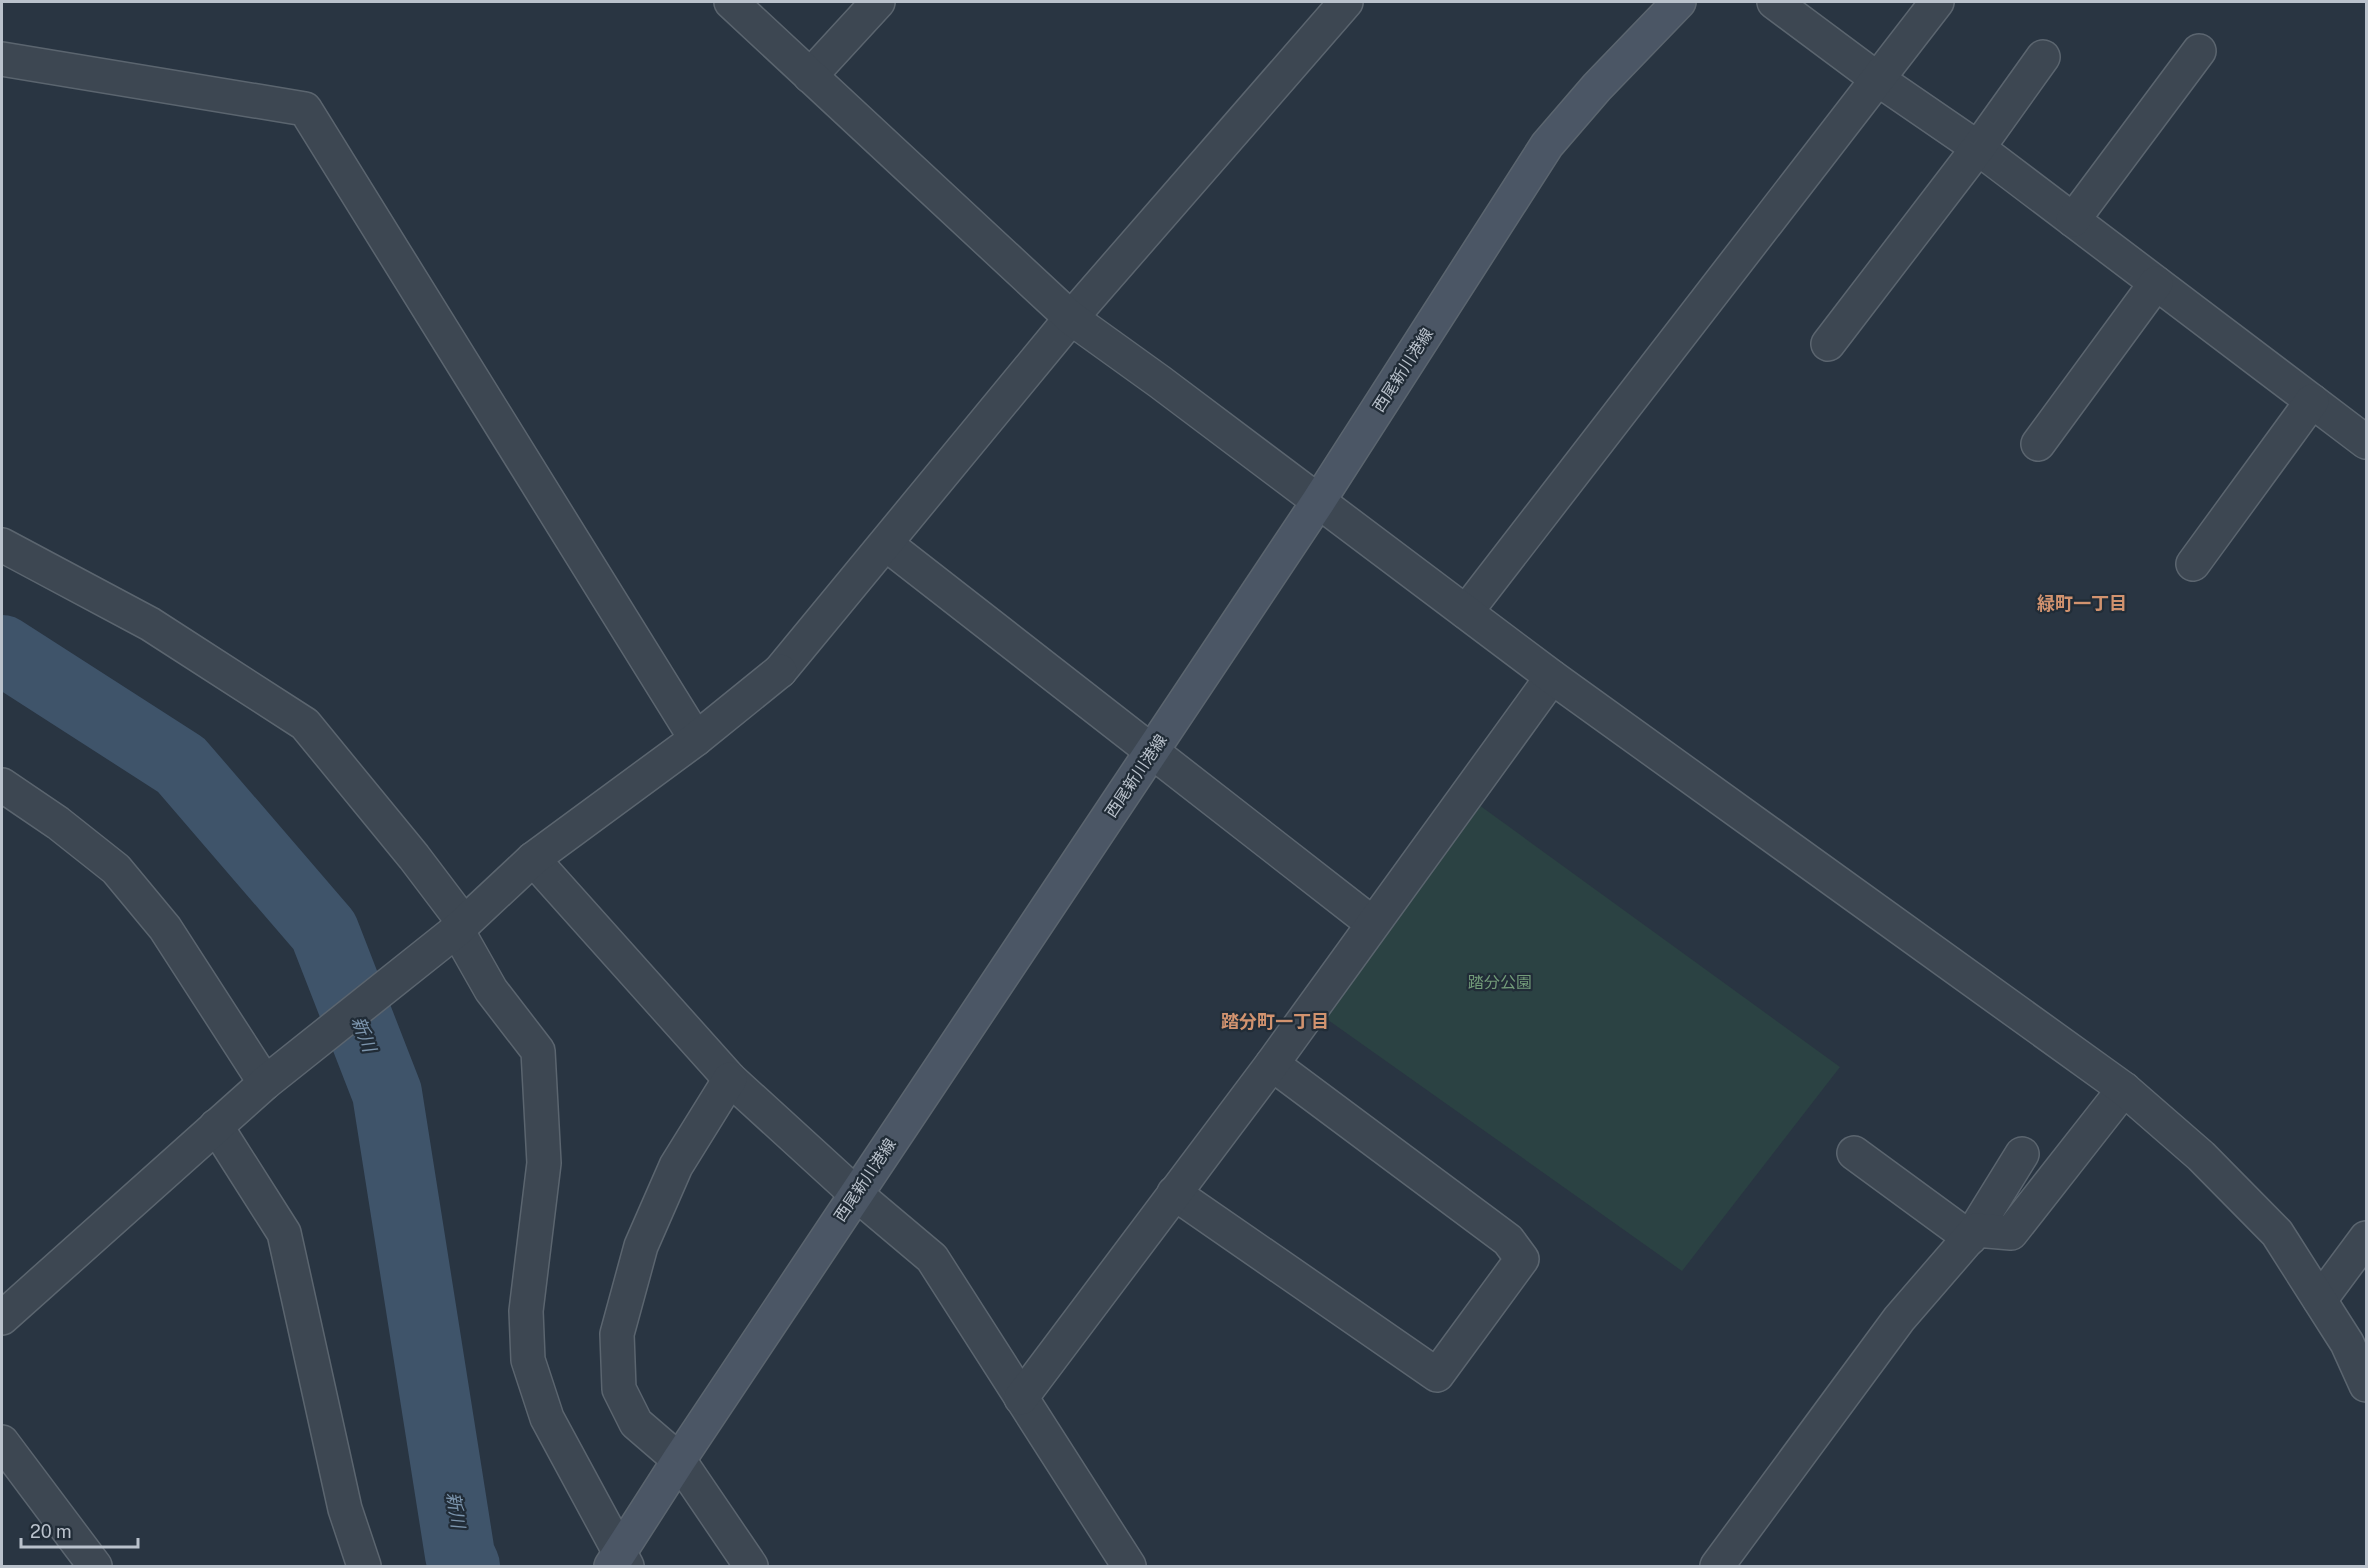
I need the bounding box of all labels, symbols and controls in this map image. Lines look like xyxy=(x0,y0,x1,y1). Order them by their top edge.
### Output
street label: 西尾新川港線 xyxy=(1369,325,1437,415)
district label: 緑町一丁目 xyxy=(2037,593,2127,614)
street label: 西尾新川港線 xyxy=(1101,731,1171,821)
park label: 踏分公園 xyxy=(1468,973,1532,992)
district label: 踏分町一丁目 xyxy=(1221,1011,1329,1032)
water label: 新川 xyxy=(348,1013,381,1056)
street label: 西尾新川港線 xyxy=(830,1135,900,1225)
water label: 新川 xyxy=(443,1491,469,1531)
scale bar xyxy=(21,1511,138,1549)
text: 20 m xyxy=(30,1521,72,1542)

